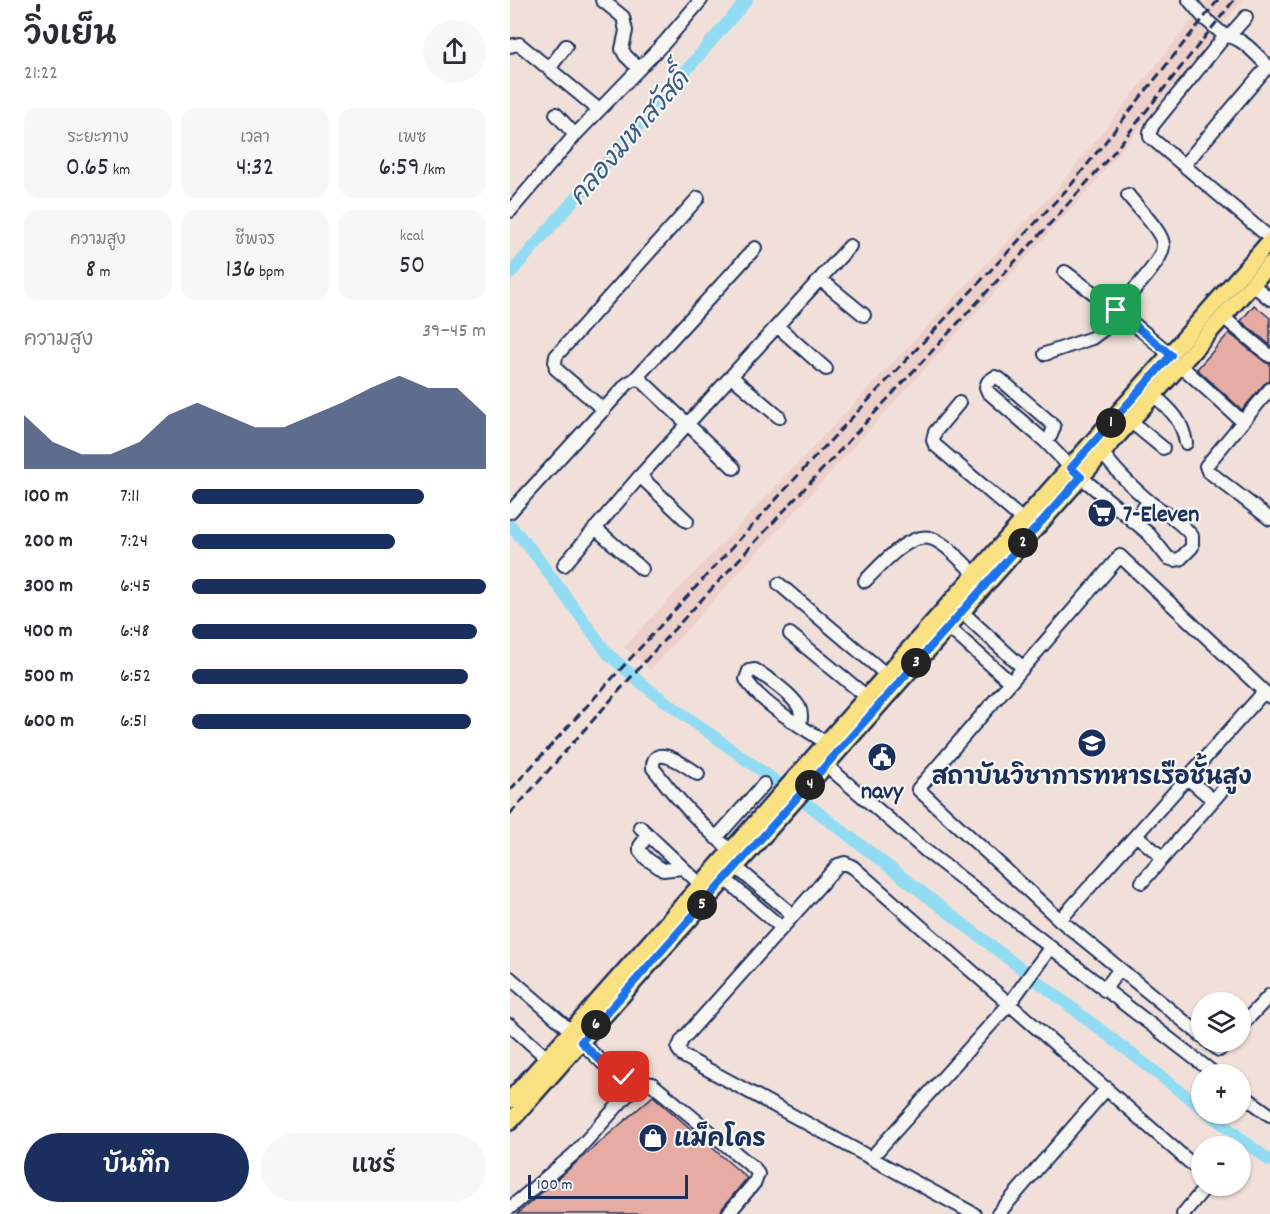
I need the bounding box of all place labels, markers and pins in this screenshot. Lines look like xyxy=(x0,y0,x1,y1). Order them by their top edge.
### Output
pin xyxy=(1090,284,1141,335)
pin: 1 xyxy=(1096,408,1126,438)
supermarket icon: 7-Eleven xyxy=(1086,497,1118,529)
place label: 7-Eleven xyxy=(1123,499,1199,533)
pin: 2 xyxy=(1008,528,1038,558)
pin: 3 xyxy=(901,648,931,678)
school or university icon: สถาบันวิชาการทหารเรือชั้นสูง xyxy=(1076,727,1108,759)
public building icon: navy xyxy=(866,741,898,773)
place label: สถาบันวิชาการทหารเรือชั้นสูง xyxy=(932,752,1252,796)
pin: 4 xyxy=(795,770,825,800)
place label: navy xyxy=(861,776,904,810)
pin: 5 xyxy=(687,890,717,920)
pin: 6 xyxy=(581,1010,611,1040)
pin xyxy=(598,1051,649,1102)
place label: แม็คโคร xyxy=(674,1121,766,1158)
shop icon: แม็คโคร xyxy=(637,1122,669,1154)

